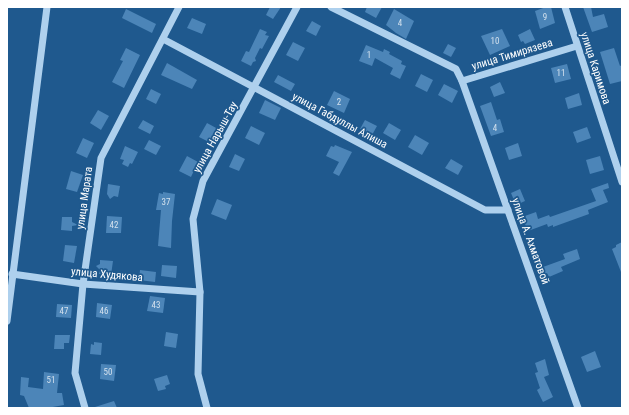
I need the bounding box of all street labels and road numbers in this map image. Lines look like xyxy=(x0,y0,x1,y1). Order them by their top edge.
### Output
street label: улица Каримова xyxy=(578,30,613,106)
street label: улица Тимирязева xyxy=(470,36,554,73)
street label: улица Габдуллы Алиша xyxy=(290,90,390,151)
street label: улица Нарыш-Тау xyxy=(190,99,241,175)
street label: улица Марата xyxy=(74,166,95,230)
street label: улица А. Ахматовой xyxy=(509,196,552,286)
street label: улица Худякова xyxy=(71,265,143,284)

